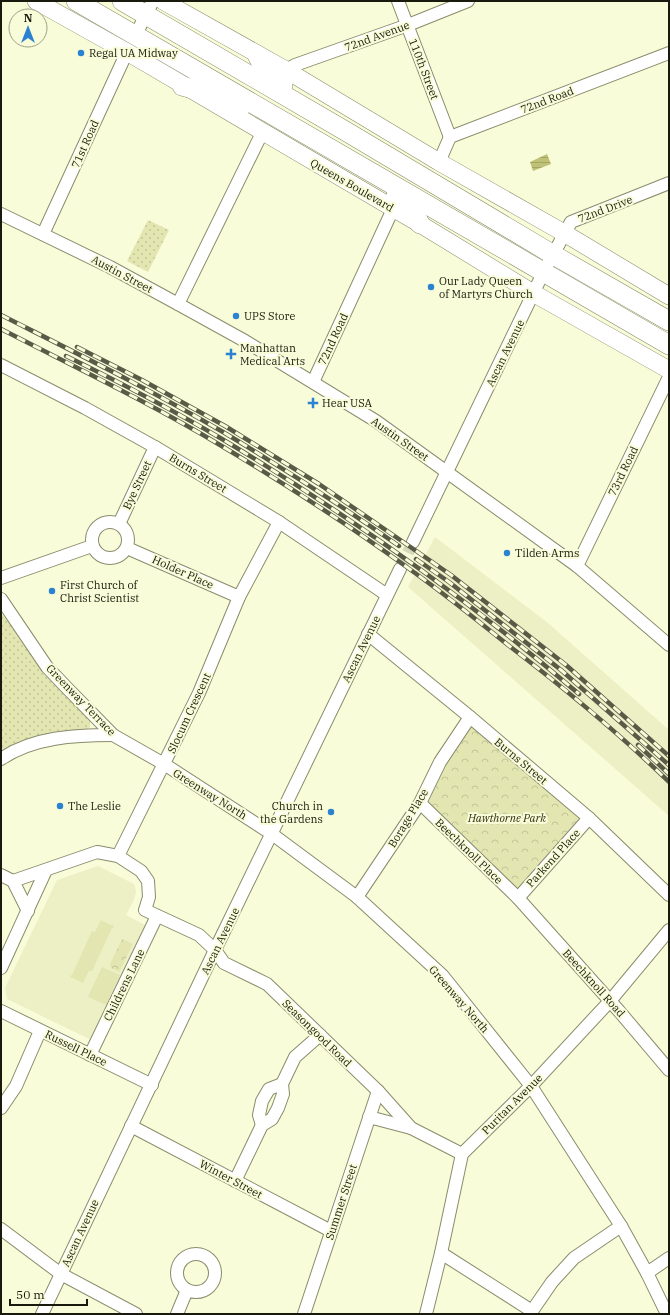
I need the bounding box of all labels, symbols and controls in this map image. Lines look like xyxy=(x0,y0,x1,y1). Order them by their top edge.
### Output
north arrow xyxy=(8,8,48,48)
text: N xyxy=(24,11,33,25)
street label: 72nd Avenue xyxy=(343,18,412,54)
street label: 110th Street xyxy=(406,37,442,101)
place label: Regal UA Midway xyxy=(89,46,178,60)
marker: Regal UA Midway xyxy=(76,48,86,58)
street label: 72nd Road xyxy=(518,83,576,117)
street label: 71st Road xyxy=(68,118,102,170)
street label: Queens Boulevard xyxy=(308,155,397,215)
street label: 72nd Drive xyxy=(576,192,634,226)
street label: Austin Street xyxy=(89,252,155,296)
place label: Our Lady Queen of Martyrs Church xyxy=(439,274,533,301)
marker: Our Lady Queen of Martyrs Church xyxy=(426,282,436,292)
place label: UPS Store xyxy=(244,309,295,323)
marker: UPS Store xyxy=(231,311,241,321)
street label: 72nd Road xyxy=(315,311,351,367)
street label: Ascan Avenue xyxy=(483,317,527,389)
place label: Manhattan Medical Arts xyxy=(240,341,305,368)
marker: Manhattan Medical Arts xyxy=(225,348,237,360)
place label: Hear USA xyxy=(322,396,373,410)
marker: Hear USA xyxy=(307,397,319,409)
street label: Austin Street xyxy=(368,414,432,464)
street label: 73rd Road xyxy=(605,444,641,498)
street label: Burns Street xyxy=(167,450,229,496)
street label: Bye Street xyxy=(120,458,154,512)
place label: Tilden Arms xyxy=(515,546,579,560)
marker: Tilden Arms xyxy=(502,548,512,558)
street label: Holder Place xyxy=(150,552,216,592)
place label: First Church of Christ Scientist xyxy=(60,578,139,605)
marker: First Church of Christ Scientist xyxy=(47,586,57,596)
street label: Ascan Avenue xyxy=(339,613,383,685)
street label: Greenway Terrace xyxy=(43,661,119,739)
street label: Slocum Crescent xyxy=(164,670,214,755)
street label: Burns Street xyxy=(492,735,550,787)
street label: Greenway North xyxy=(170,766,250,822)
street label: Borage Place xyxy=(385,786,431,850)
place label: The Leslie xyxy=(68,799,121,813)
place label: Church in the Gardens xyxy=(260,799,323,826)
marker: The Leslie xyxy=(55,801,65,811)
marker: Church in the Gardens xyxy=(326,807,336,817)
park label: Hawthorne Park xyxy=(467,811,546,825)
street label: Beechknoll Place xyxy=(432,815,506,887)
street label: Parkend Place xyxy=(523,826,583,890)
street label: Ascan Avenue xyxy=(198,905,242,977)
street label: Childrens Lane xyxy=(100,946,148,1023)
street label: Beechknoll Road xyxy=(560,946,628,1020)
street label: Greenway North xyxy=(426,962,492,1036)
street label: Seasongood Road xyxy=(279,996,355,1070)
street label: Russell Place xyxy=(43,1027,109,1069)
street label: Puritan Avenue xyxy=(479,1071,545,1137)
street label: Winter Street xyxy=(197,1157,265,1201)
street label: Summer Street xyxy=(322,1162,360,1241)
street label: Ascan Avenue xyxy=(58,1197,102,1269)
scale bar xyxy=(10,1281,87,1307)
text: 50 m xyxy=(16,1287,45,1302)

